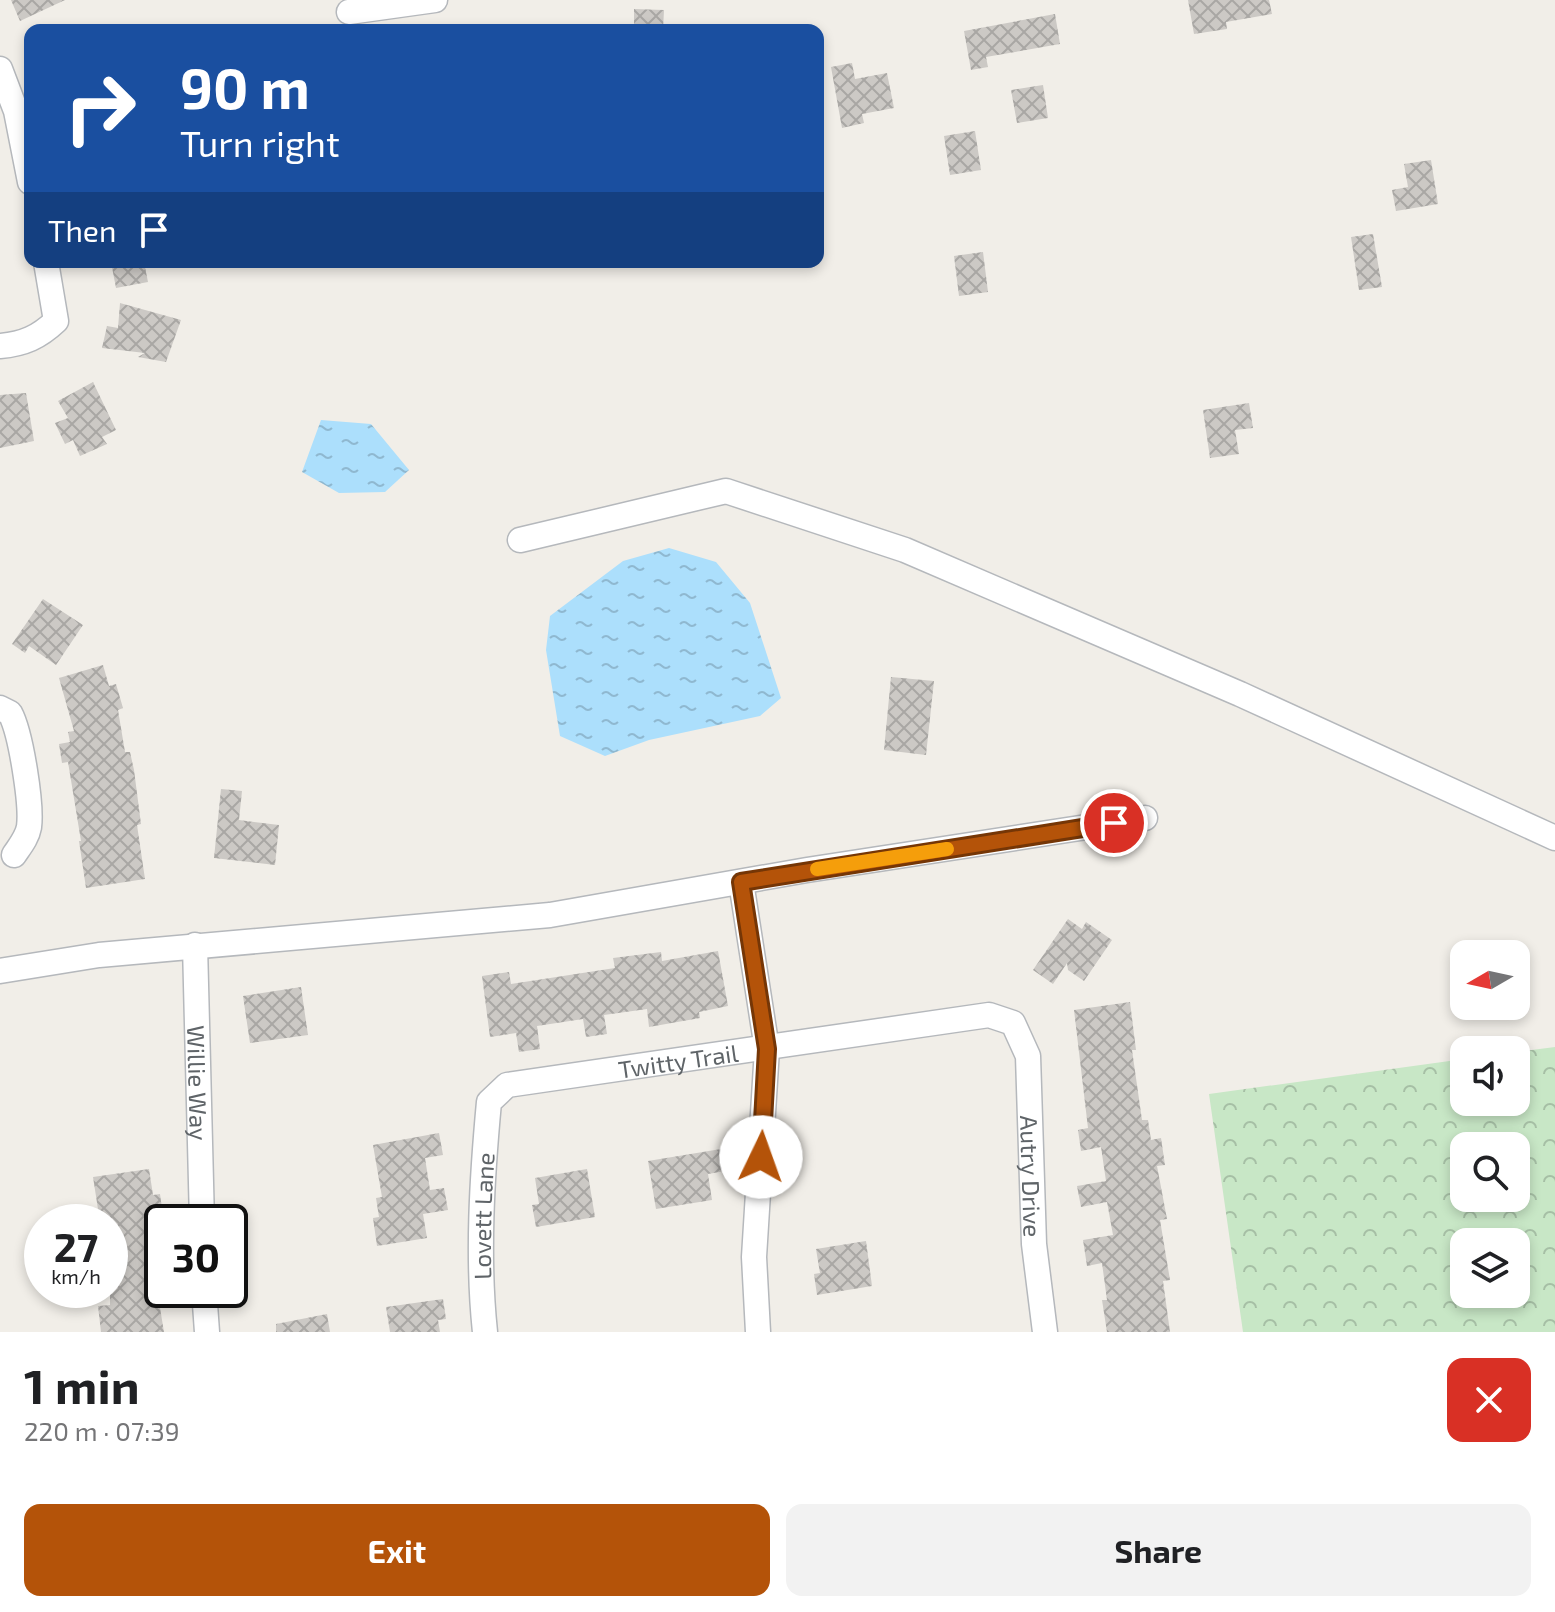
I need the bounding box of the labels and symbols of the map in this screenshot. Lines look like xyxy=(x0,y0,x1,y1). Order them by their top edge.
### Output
pin xyxy=(1080,789,1148,857)
north arrow xyxy=(1450,940,1530,1020)
street label: Willie Way xyxy=(183,1025,214,1141)
street label: Twitty Trail xyxy=(616,1037,740,1083)
position arrow xyxy=(719,1115,803,1199)
street label: Autry Drive xyxy=(1015,1115,1048,1238)
street label: Lovett Lane xyxy=(466,1152,499,1280)
speed limit sign: 30 xyxy=(144,1204,248,1308)

